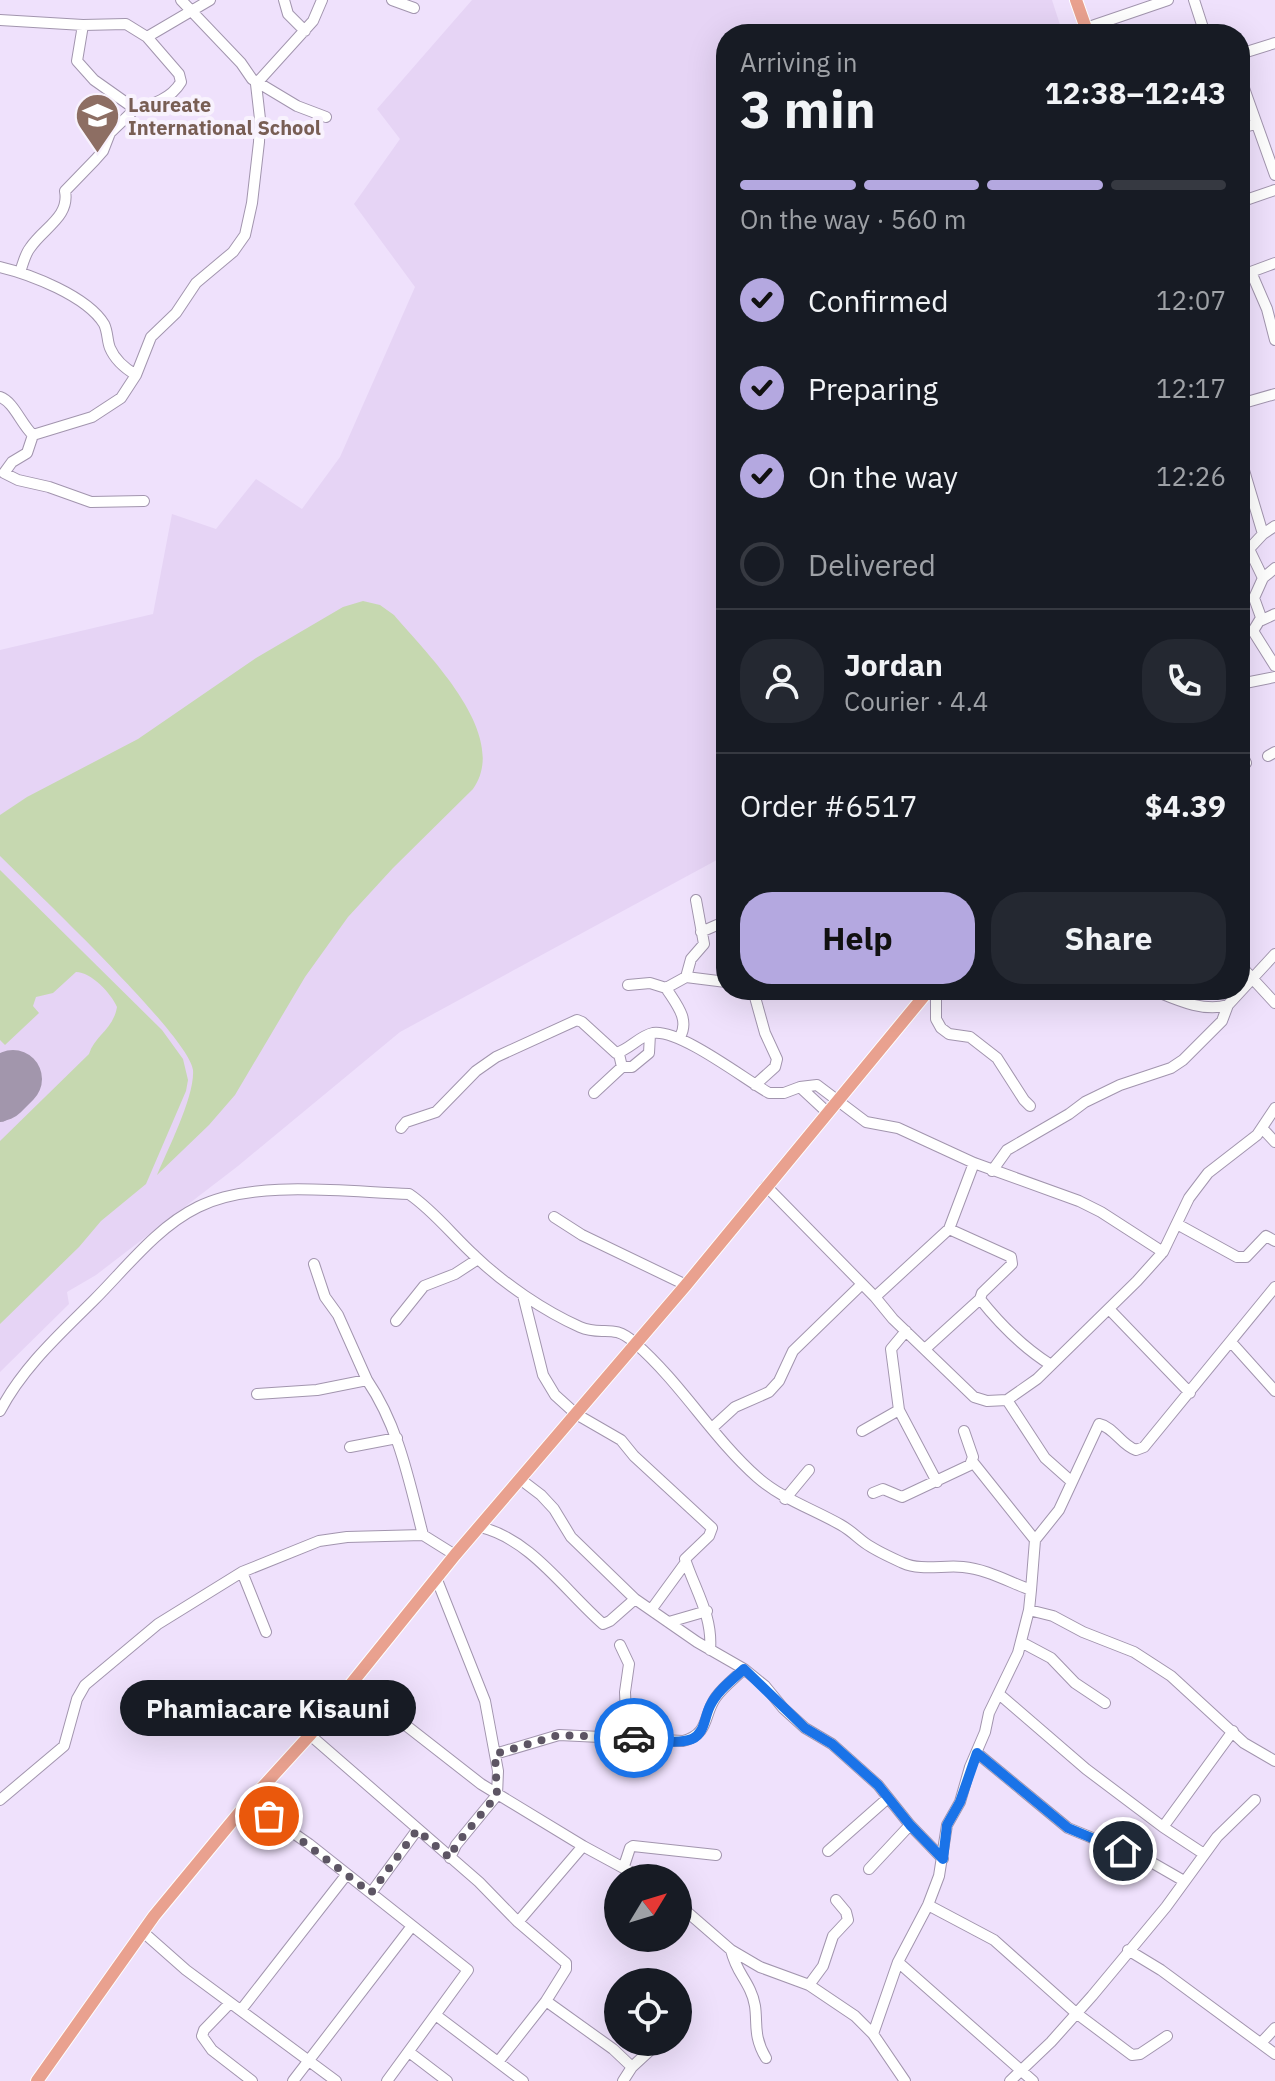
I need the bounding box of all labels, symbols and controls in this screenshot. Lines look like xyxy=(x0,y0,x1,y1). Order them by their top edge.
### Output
text: Arriving in xyxy=(740,45,857,79)
text: 12:38–12:43 xyxy=(1045,73,1226,112)
text: 3 min xyxy=(740,75,876,142)
place label: Laureate International School xyxy=(128,91,321,141)
school or university icon: Laureate International School xyxy=(73,92,121,155)
text: On the way · 560 m xyxy=(740,202,966,236)
icon: check xyxy=(740,278,784,322)
text: Confirmed xyxy=(808,281,949,320)
text: 12:07 xyxy=(1156,283,1226,317)
icon: check xyxy=(740,366,784,410)
text: Preparing xyxy=(808,369,938,408)
text: 12:17 xyxy=(1156,371,1226,405)
icon: check xyxy=(740,454,784,498)
text: On the way xyxy=(808,457,958,496)
text: 12:26 xyxy=(1156,459,1226,493)
text: Delivered xyxy=(808,545,936,584)
button: person xyxy=(740,639,824,723)
button: phone xyxy=(1142,639,1226,723)
text: Jordan xyxy=(844,645,943,684)
text: Courier · 4.4 xyxy=(844,684,988,718)
text: Order #6517 xyxy=(740,786,917,825)
text: $4.39 xyxy=(1145,786,1226,825)
button: Help xyxy=(740,892,975,984)
button: Share xyxy=(991,892,1226,984)
callout: Phamiacare Kisauni xyxy=(121,1680,417,1736)
text: Phamiacare Kisauni xyxy=(146,1691,390,1725)
courier xyxy=(594,1698,674,1778)
icon: car xyxy=(612,1716,656,1760)
pin xyxy=(235,1782,303,1850)
icon: bag xyxy=(247,1794,291,1838)
pin xyxy=(1089,1817,1157,1885)
icon: home xyxy=(1101,1829,1145,1873)
north arrow xyxy=(604,1864,692,1952)
map controls xyxy=(604,1864,692,2056)
button: locate xyxy=(604,1968,692,2056)

